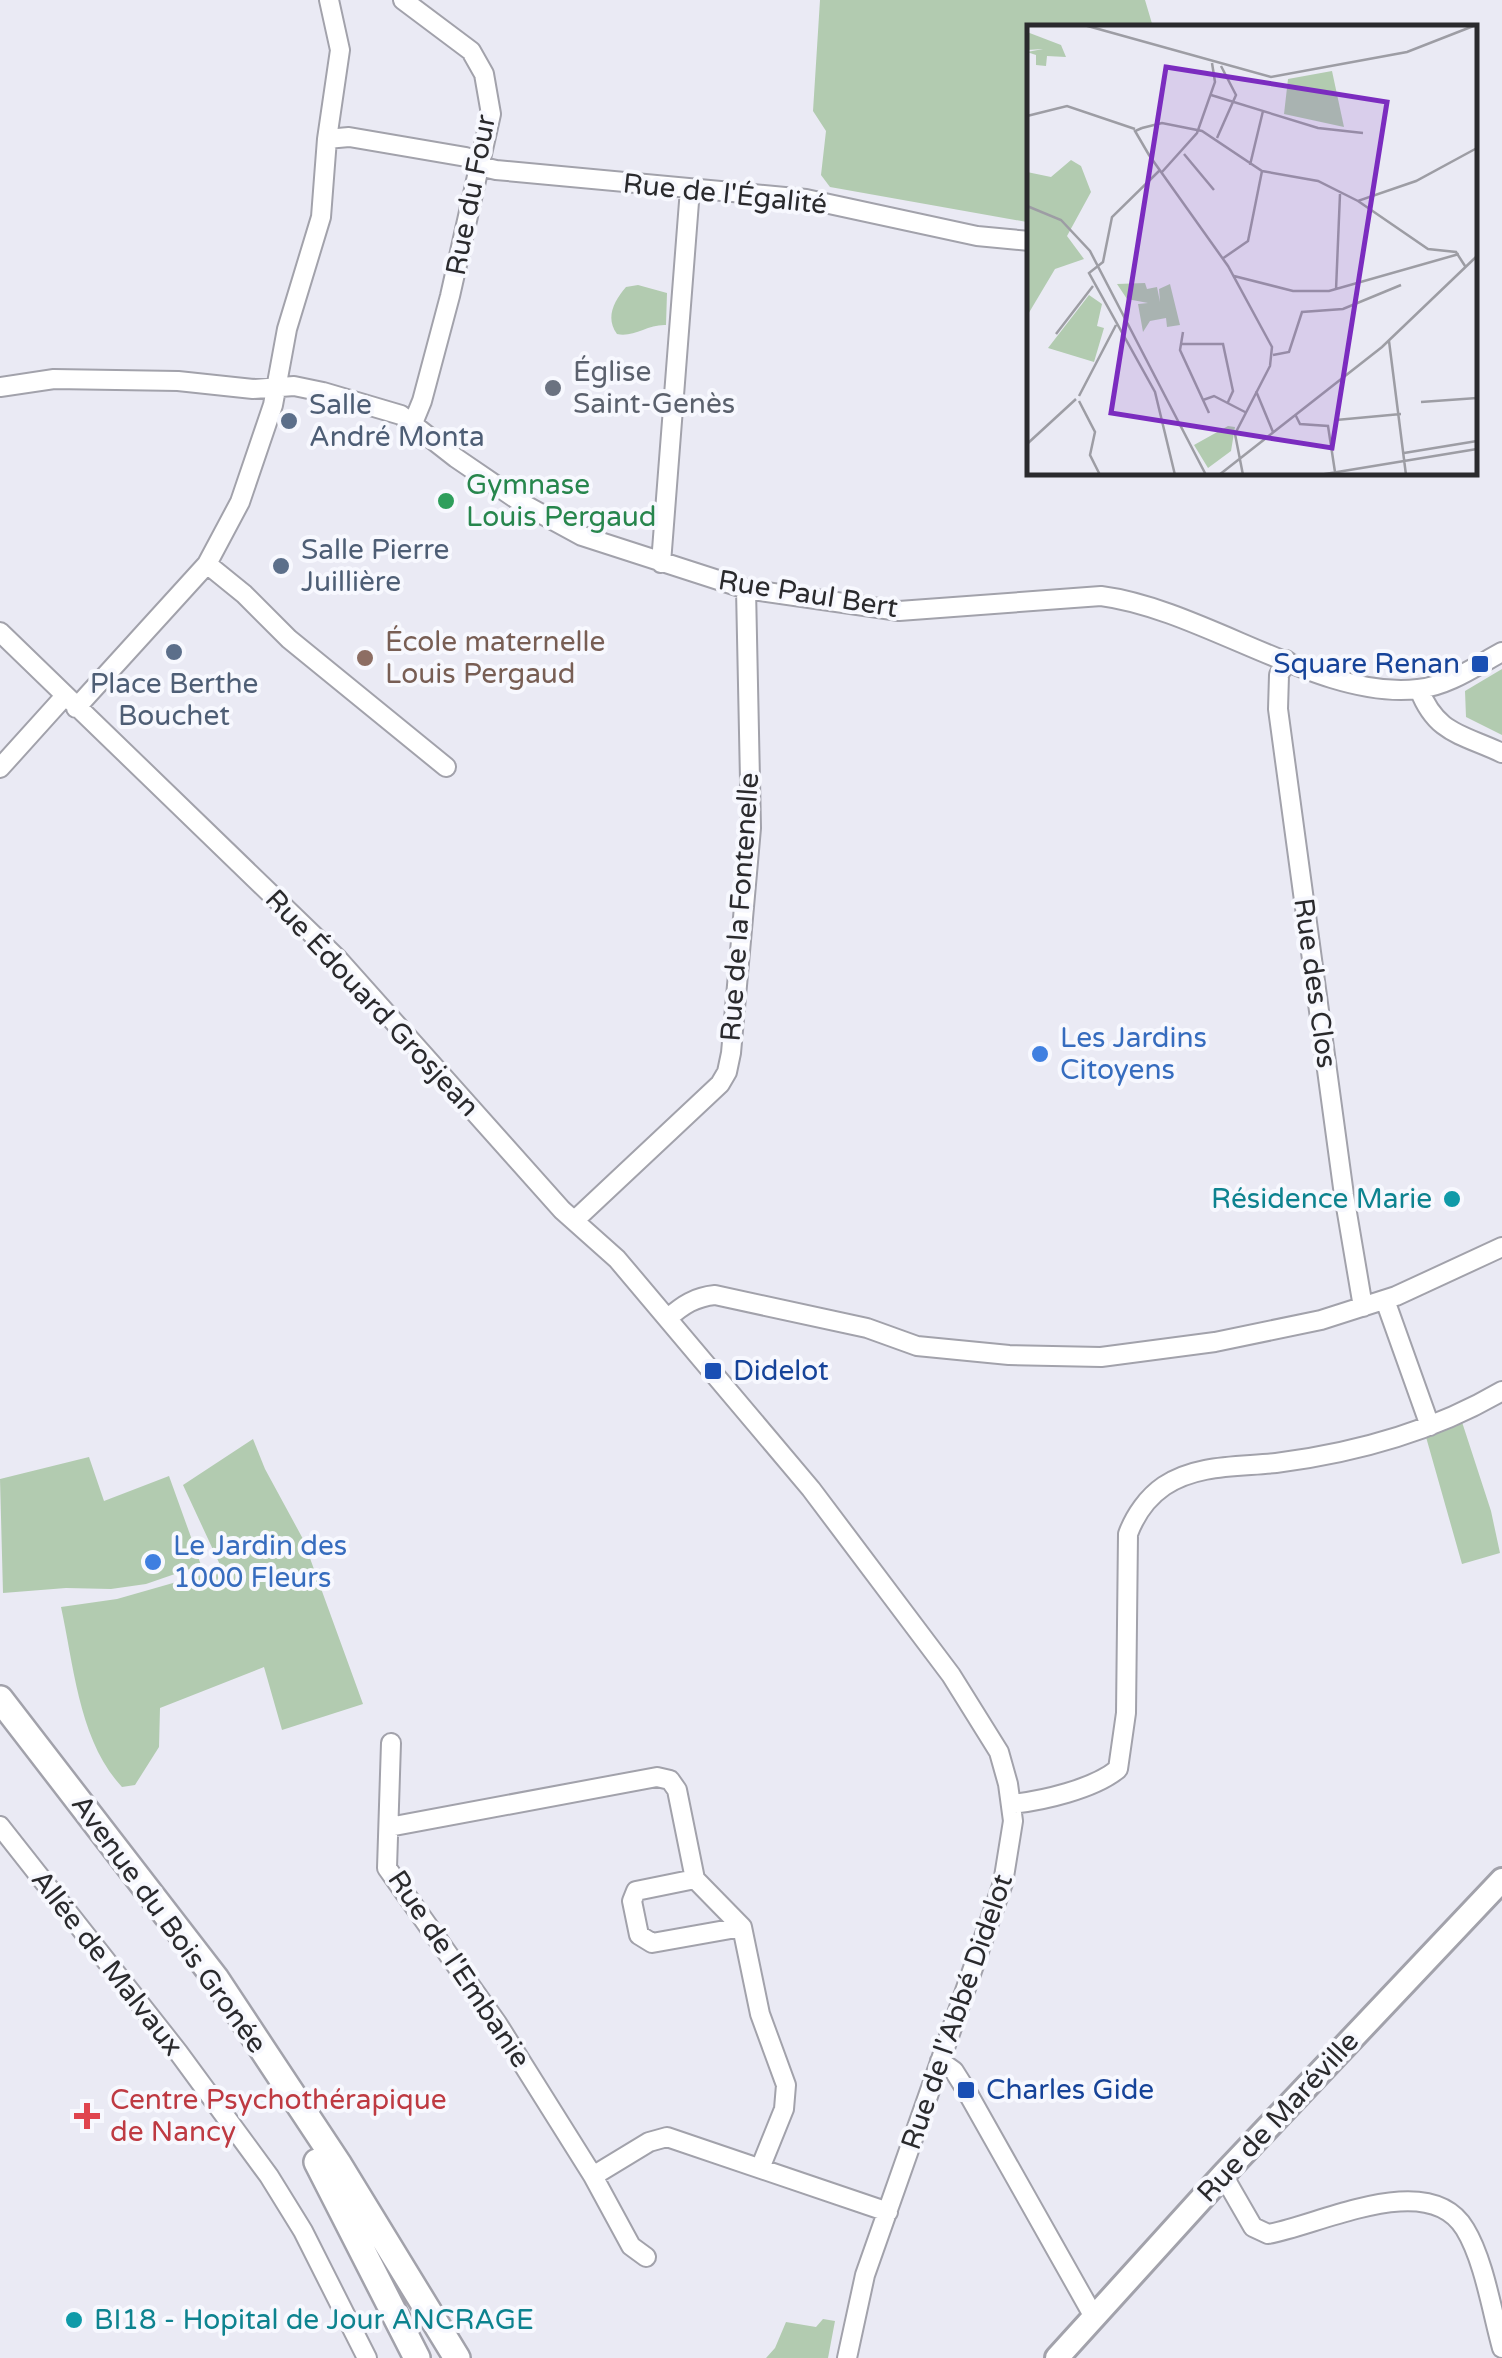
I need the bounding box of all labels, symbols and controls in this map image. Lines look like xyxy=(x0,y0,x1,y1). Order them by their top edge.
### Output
inset map xyxy=(1027,25,1477,475)
street label: Rue du Four xyxy=(439,112,503,278)
street label: Rue de l'Égalité xyxy=(621,166,829,222)
place label: Église Saint-Genès xyxy=(573,355,735,421)
marker: Église Saint-Genès xyxy=(542,377,564,399)
place label: Salle André Monta xyxy=(309,388,485,454)
marker: Salle André Monta xyxy=(278,410,300,432)
place label: Gymnase Louis Pergaud xyxy=(466,468,657,534)
marker: Gymnase Louis Pergaud xyxy=(435,490,457,512)
place label: Salle Pierre Juillière xyxy=(301,533,449,599)
marker: Salle Pierre Juillière xyxy=(270,555,292,577)
street label: Rue Paul Bert xyxy=(716,563,901,625)
place label: École maternelle Louis Pergaud xyxy=(385,625,605,691)
marker: Place Berthe Bouchet xyxy=(163,641,185,663)
marker: École maternelle Louis Pergaud xyxy=(354,647,376,669)
place label: Square Renan xyxy=(1273,647,1460,681)
marker: Square Renan xyxy=(1469,653,1491,675)
place label: Place Berthe Bouchet xyxy=(90,667,258,733)
street label: Rue de la Fontenelle xyxy=(714,771,766,1043)
street label: Rue Édouard Grosjean xyxy=(258,882,486,1124)
street label: Rue des Clos xyxy=(1286,896,1344,1070)
place label: Les Jardins Citoyens xyxy=(1060,1021,1207,1087)
marker: Les Jardins Citoyens xyxy=(1029,1043,1051,1065)
place label: Résidence Marie xyxy=(1211,1182,1432,1216)
marker: Résidence Marie xyxy=(1441,1188,1463,1210)
place label: Didelot xyxy=(733,1354,829,1388)
marker: Didelot xyxy=(702,1360,724,1382)
place label: Le Jardin des 1000 Fleurs xyxy=(173,1529,347,1595)
marker: Le Jardin des 1000 Fleurs xyxy=(142,1551,164,1573)
street label: Avenue du Bois Gronée xyxy=(64,1788,274,2060)
street label: Allée de Malvaux xyxy=(24,1863,190,2063)
street label: Rue de l'Embanie xyxy=(380,1864,538,2074)
street label: Rue de l'Abbé Didelot xyxy=(894,1870,1020,2154)
street label: Rue de Maréville xyxy=(1190,2024,1366,2210)
place label: Charles Gide xyxy=(986,2073,1154,2107)
marker: Charles Gide xyxy=(955,2079,977,2101)
place label: Centre Psychothérapique de Nancy xyxy=(110,2083,447,2149)
marker: Centre Psychothérapique de Nancy xyxy=(74,2103,100,2129)
place label: BI18 - Hopital de Jour ANCRAGE xyxy=(94,2303,534,2337)
marker: BI18 - Hopital de Jour ANCRAGE xyxy=(63,2309,85,2331)

